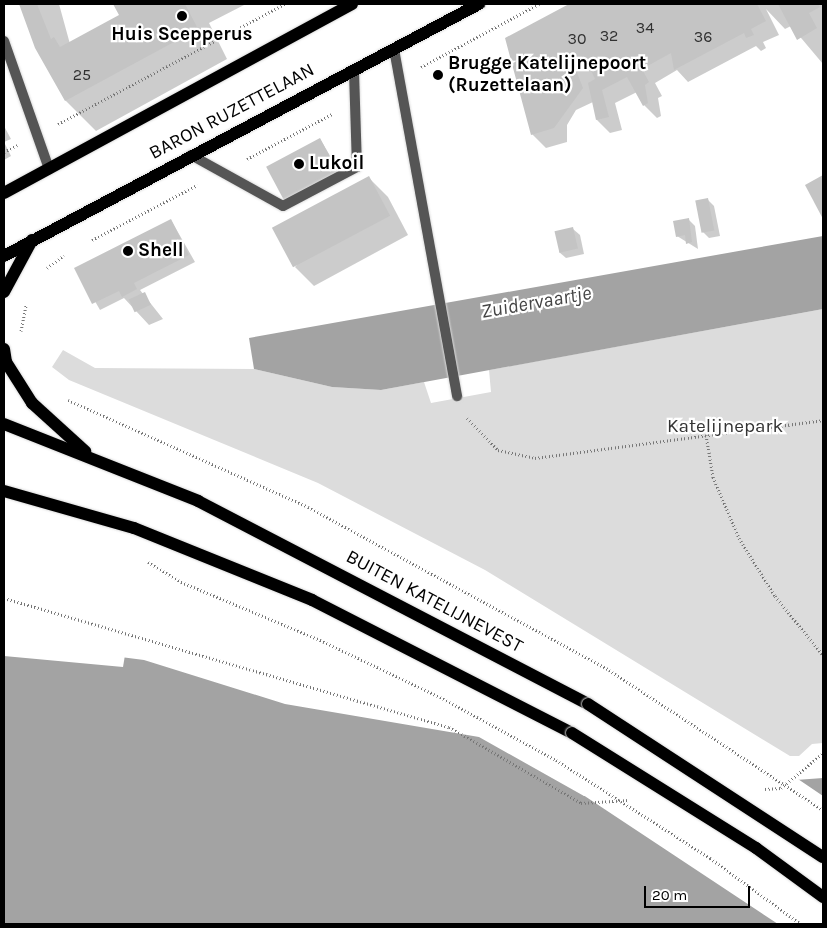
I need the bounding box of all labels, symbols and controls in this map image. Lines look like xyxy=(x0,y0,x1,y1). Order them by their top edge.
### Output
marker: Huis Scepperus xyxy=(176,10,188,22)
house number: 34 xyxy=(636,18,654,38)
place label: Huis Scepperus xyxy=(111,24,253,46)
house number: 32 xyxy=(600,26,618,46)
house number: 36 xyxy=(694,27,712,47)
house number: 30 xyxy=(568,29,586,49)
place label: Brugge Katelijnepoort (Ruzettelaan) xyxy=(448,53,646,97)
street label: BARON RUZETTELAAN xyxy=(146,59,318,165)
house number: 25 xyxy=(73,65,91,85)
marker: Brugge Katelijnepoort (Ruzettelaan) xyxy=(432,69,444,81)
place label: Lukoil xyxy=(309,153,364,175)
marker: Lukoil xyxy=(293,158,305,170)
place label: Shell xyxy=(138,240,184,262)
marker: Shell xyxy=(122,245,134,257)
water label: Zuidervaartje xyxy=(479,280,593,324)
park label: Katelijnepark xyxy=(667,416,783,438)
street label: BUITEN KATELIJNEVEST xyxy=(342,546,526,658)
scale bar xyxy=(647,876,753,908)
text: 20 m xyxy=(652,886,687,904)

